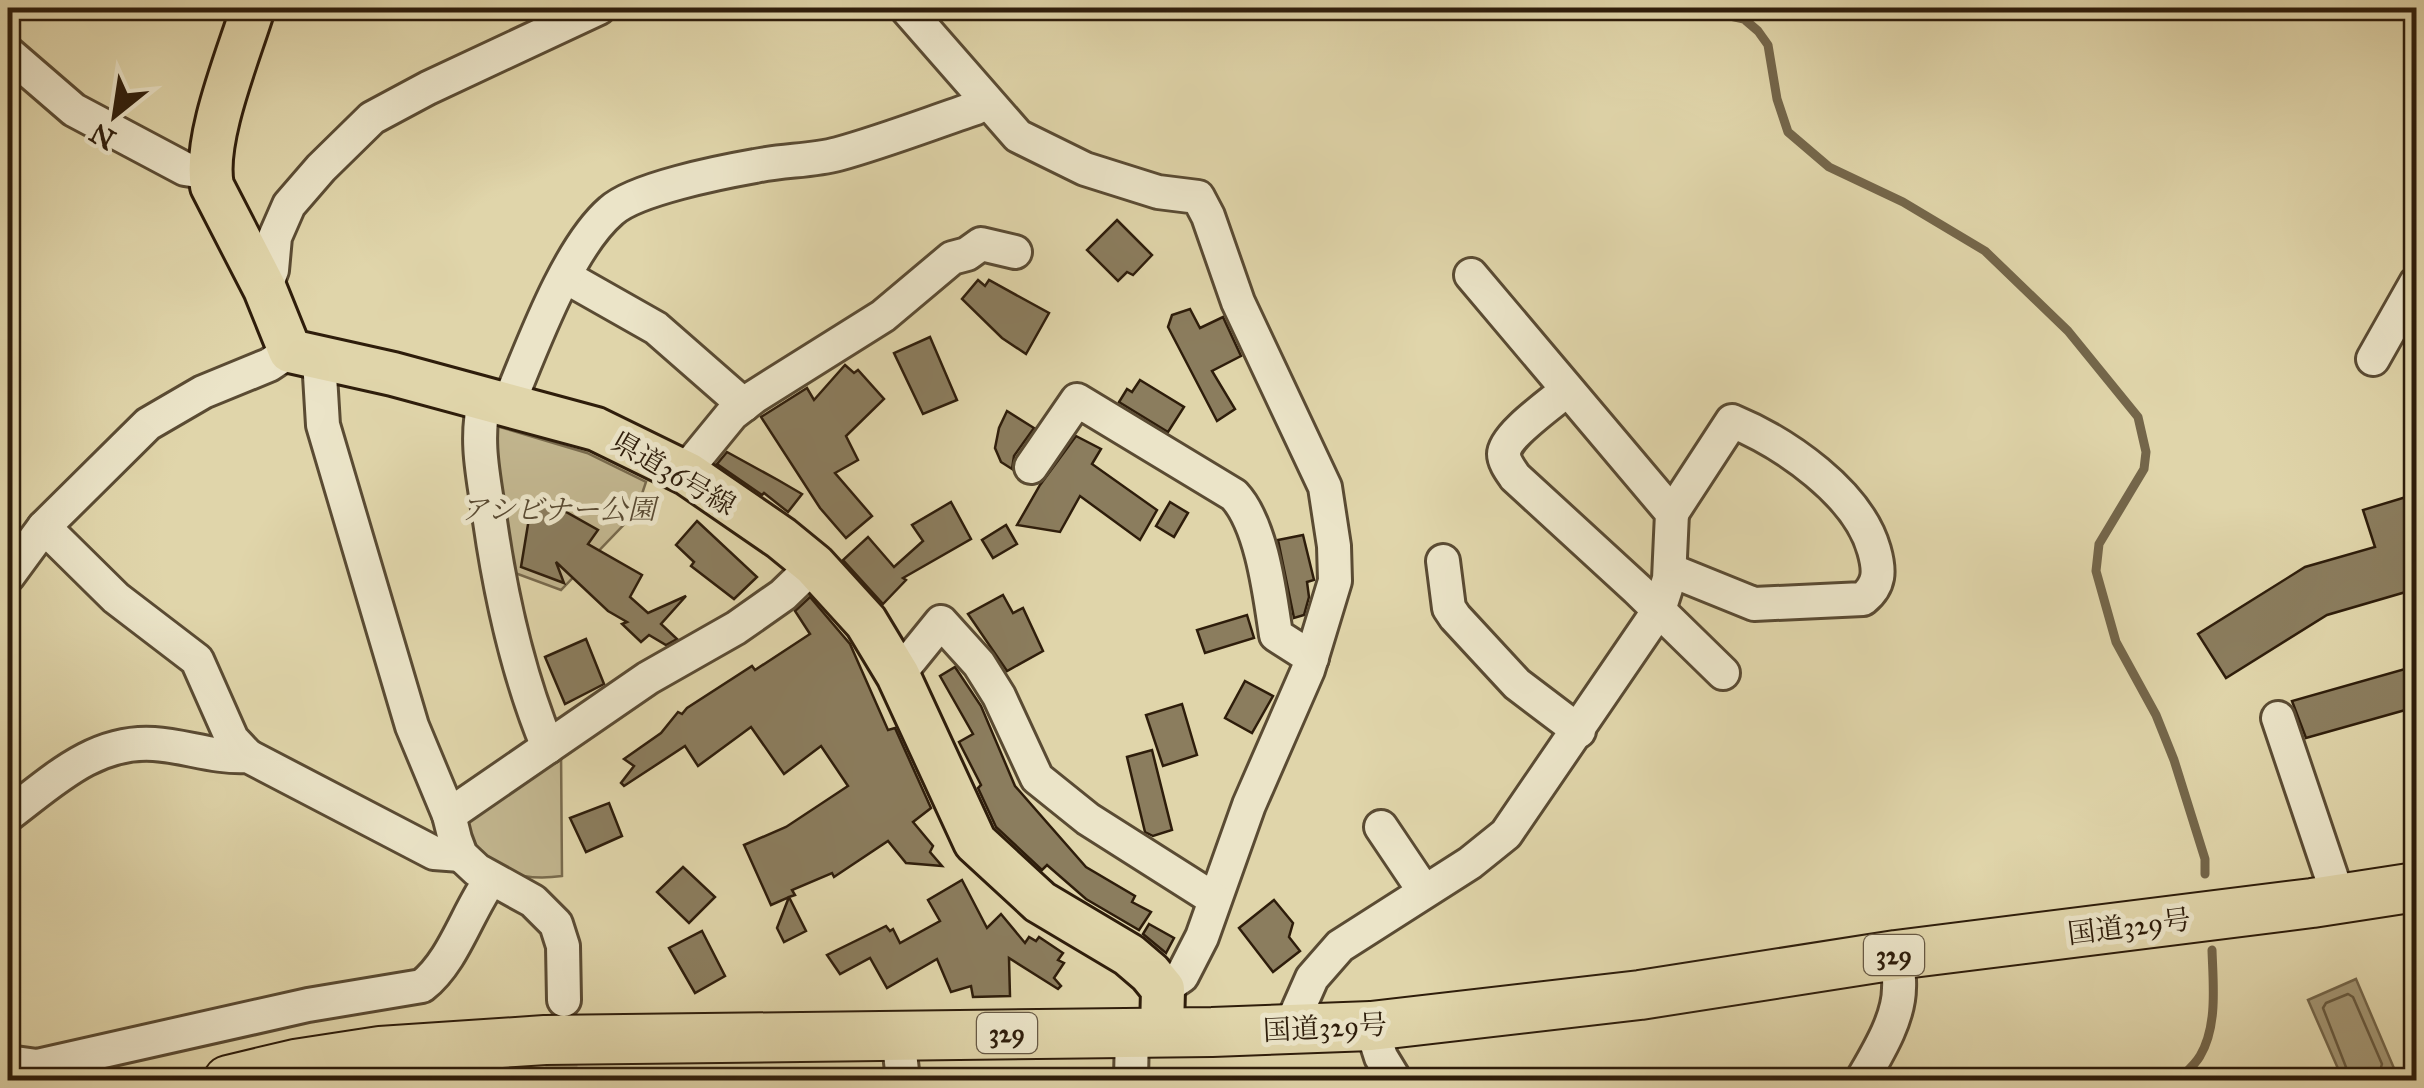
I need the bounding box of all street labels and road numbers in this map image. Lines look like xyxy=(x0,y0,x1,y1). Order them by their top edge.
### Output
street label: 県道36号線 xyxy=(605,424,742,523)
street label: 国道329号 xyxy=(2065,902,2193,951)
road number: 329 xyxy=(1864,935,1924,975)
street label: 国道329号 xyxy=(1262,1007,1388,1048)
road number: 329 xyxy=(977,1013,1037,1053)

